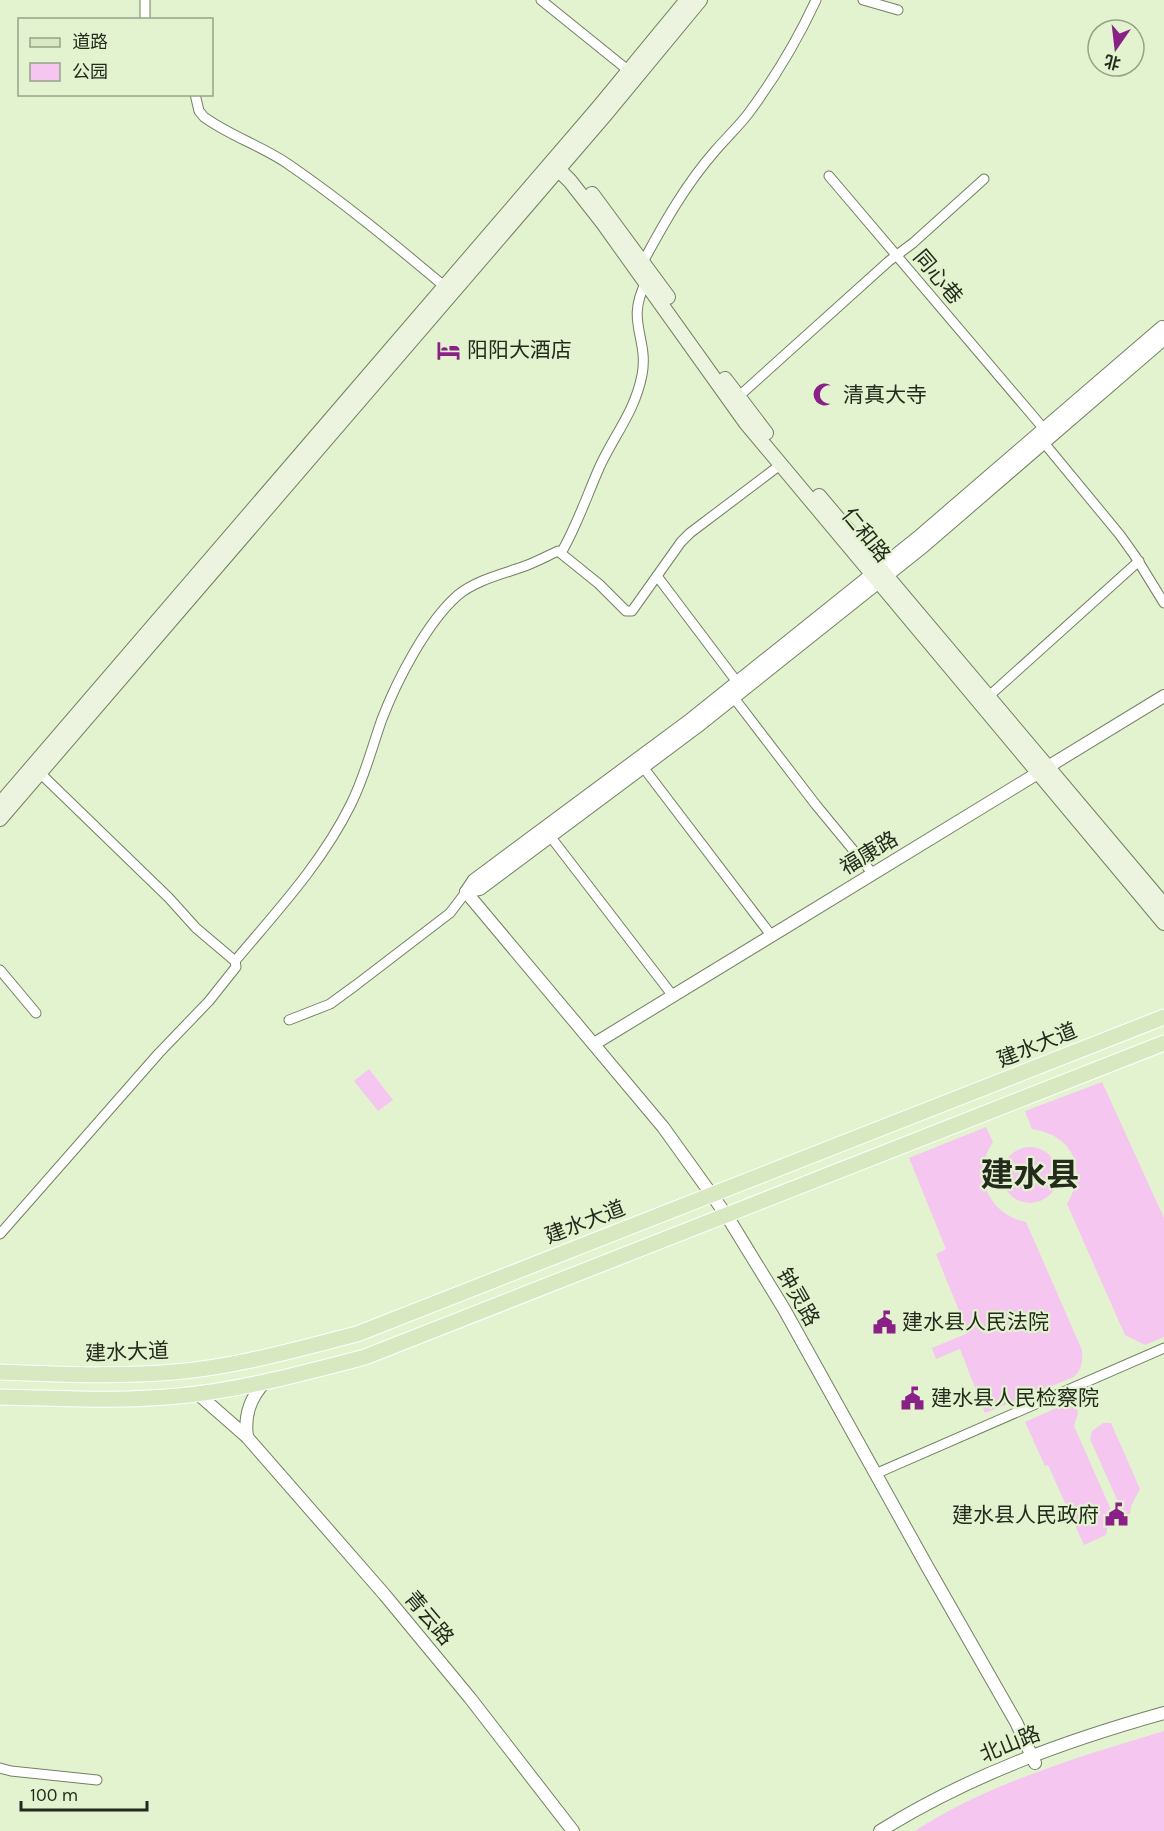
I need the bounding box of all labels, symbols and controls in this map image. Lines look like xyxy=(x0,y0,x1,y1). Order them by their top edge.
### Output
legend xyxy=(18,18,213,96)
north arrow xyxy=(1086,18,1146,78)
text: 道路 xyxy=(72,31,108,53)
text: 北 xyxy=(1102,51,1123,73)
text: 公园 xyxy=(72,61,108,83)
street label: 同心巷 xyxy=(909,245,967,309)
hotel icon: 阳阳大酒店 xyxy=(436,337,462,363)
place label: 阳阳大酒店 xyxy=(467,338,572,362)
mosque icon: 清真大寺 xyxy=(812,382,838,408)
place label: 清真大寺 xyxy=(843,383,927,407)
street label: 仁和路 xyxy=(837,503,895,567)
street label: 福康路 xyxy=(836,826,902,880)
street label: 建水大道 xyxy=(994,1018,1080,1072)
district label: 建水县 xyxy=(981,1156,1080,1194)
street label: 建水大道 xyxy=(541,1196,629,1248)
street label: 钟灵路 xyxy=(772,1264,824,1330)
public building icon: 建水县人民法院 xyxy=(871,1309,897,1335)
place label: 建水县人民法院 xyxy=(902,1310,1049,1334)
street label: 建水大道 xyxy=(85,1339,169,1365)
public building icon: 建水县人民检察院 xyxy=(900,1385,926,1411)
place label: 建水县人民检察院 xyxy=(931,1386,1099,1410)
public building icon: 建水县人民政府 xyxy=(1104,1502,1130,1528)
place label: 建水县人民政府 xyxy=(952,1503,1099,1527)
street label: 青云路 xyxy=(400,1586,458,1650)
street label: 北山路 xyxy=(976,1721,1044,1767)
scale bar xyxy=(21,1774,147,1812)
text: 100 m xyxy=(30,1784,78,1806)

